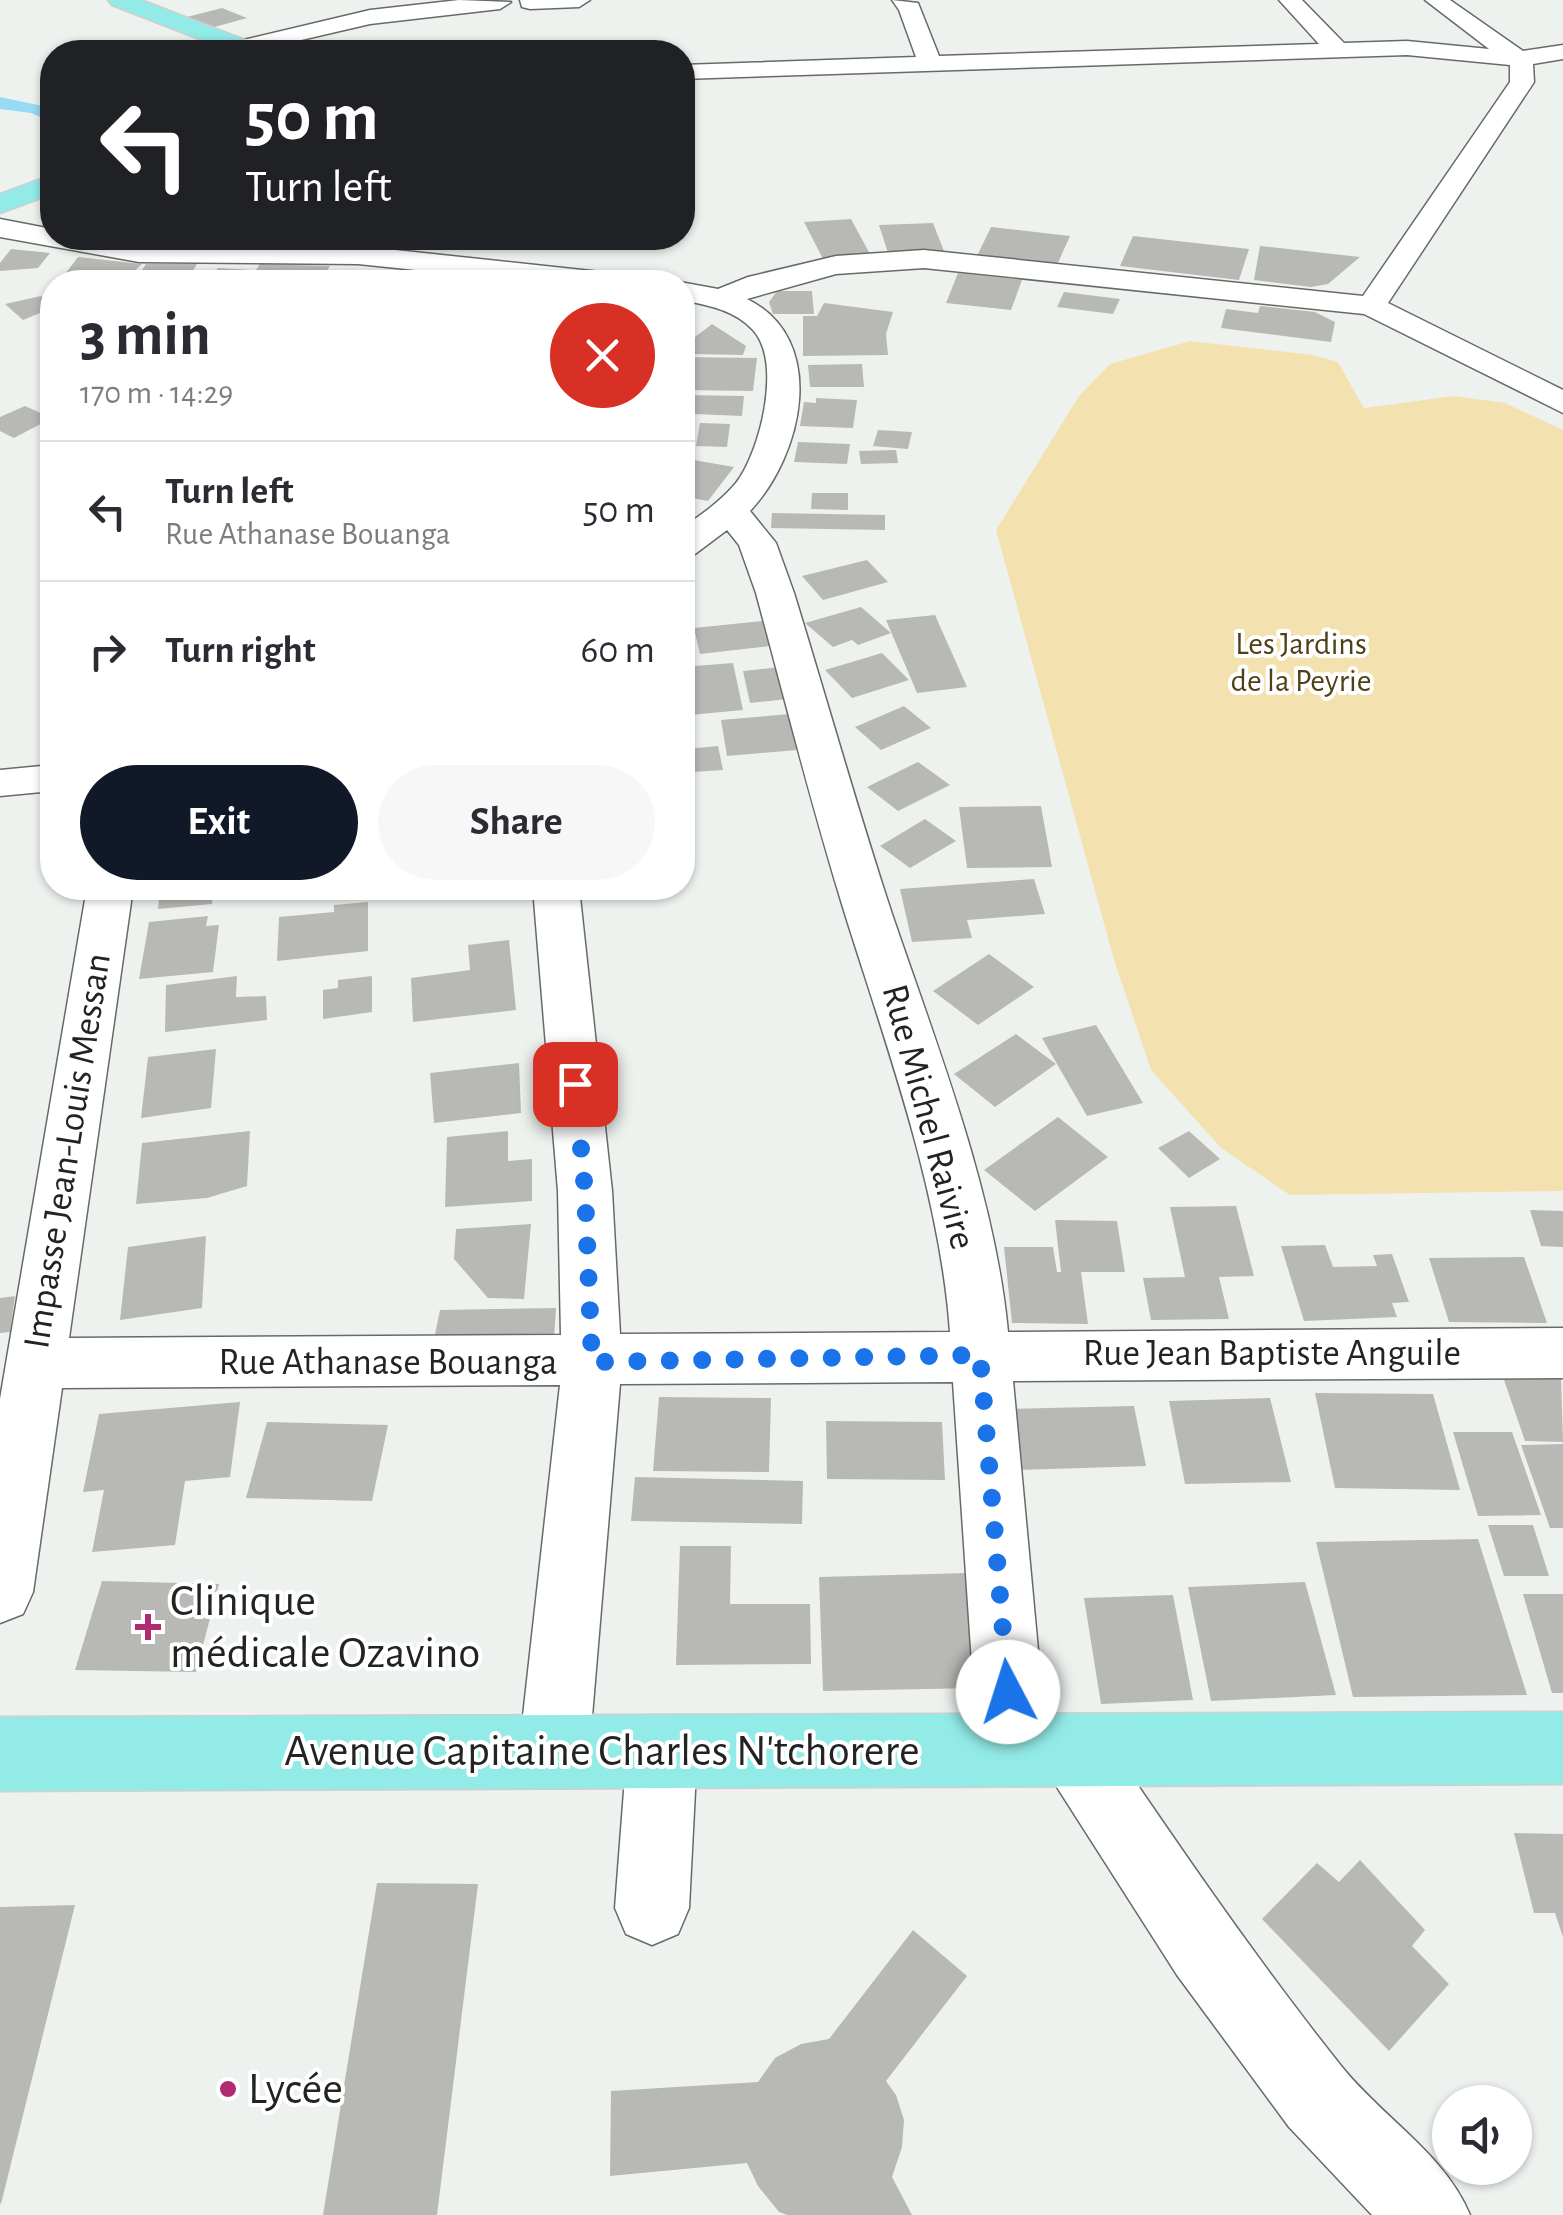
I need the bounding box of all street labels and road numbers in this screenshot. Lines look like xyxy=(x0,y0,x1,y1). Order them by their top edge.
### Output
street label: Impasse Jean-Louis Messan xyxy=(18,951,118,1351)
street label: Rue Michel Raivire xyxy=(874,981,982,1253)
street label: Rue Jean Baptiste Anguile xyxy=(1083,1335,1461,1373)
street label: Rue Athanase Bouanga xyxy=(218,1344,558,1382)
street label: Avenue Capitaine Charles N'tchorere xyxy=(284,1729,920,1774)

